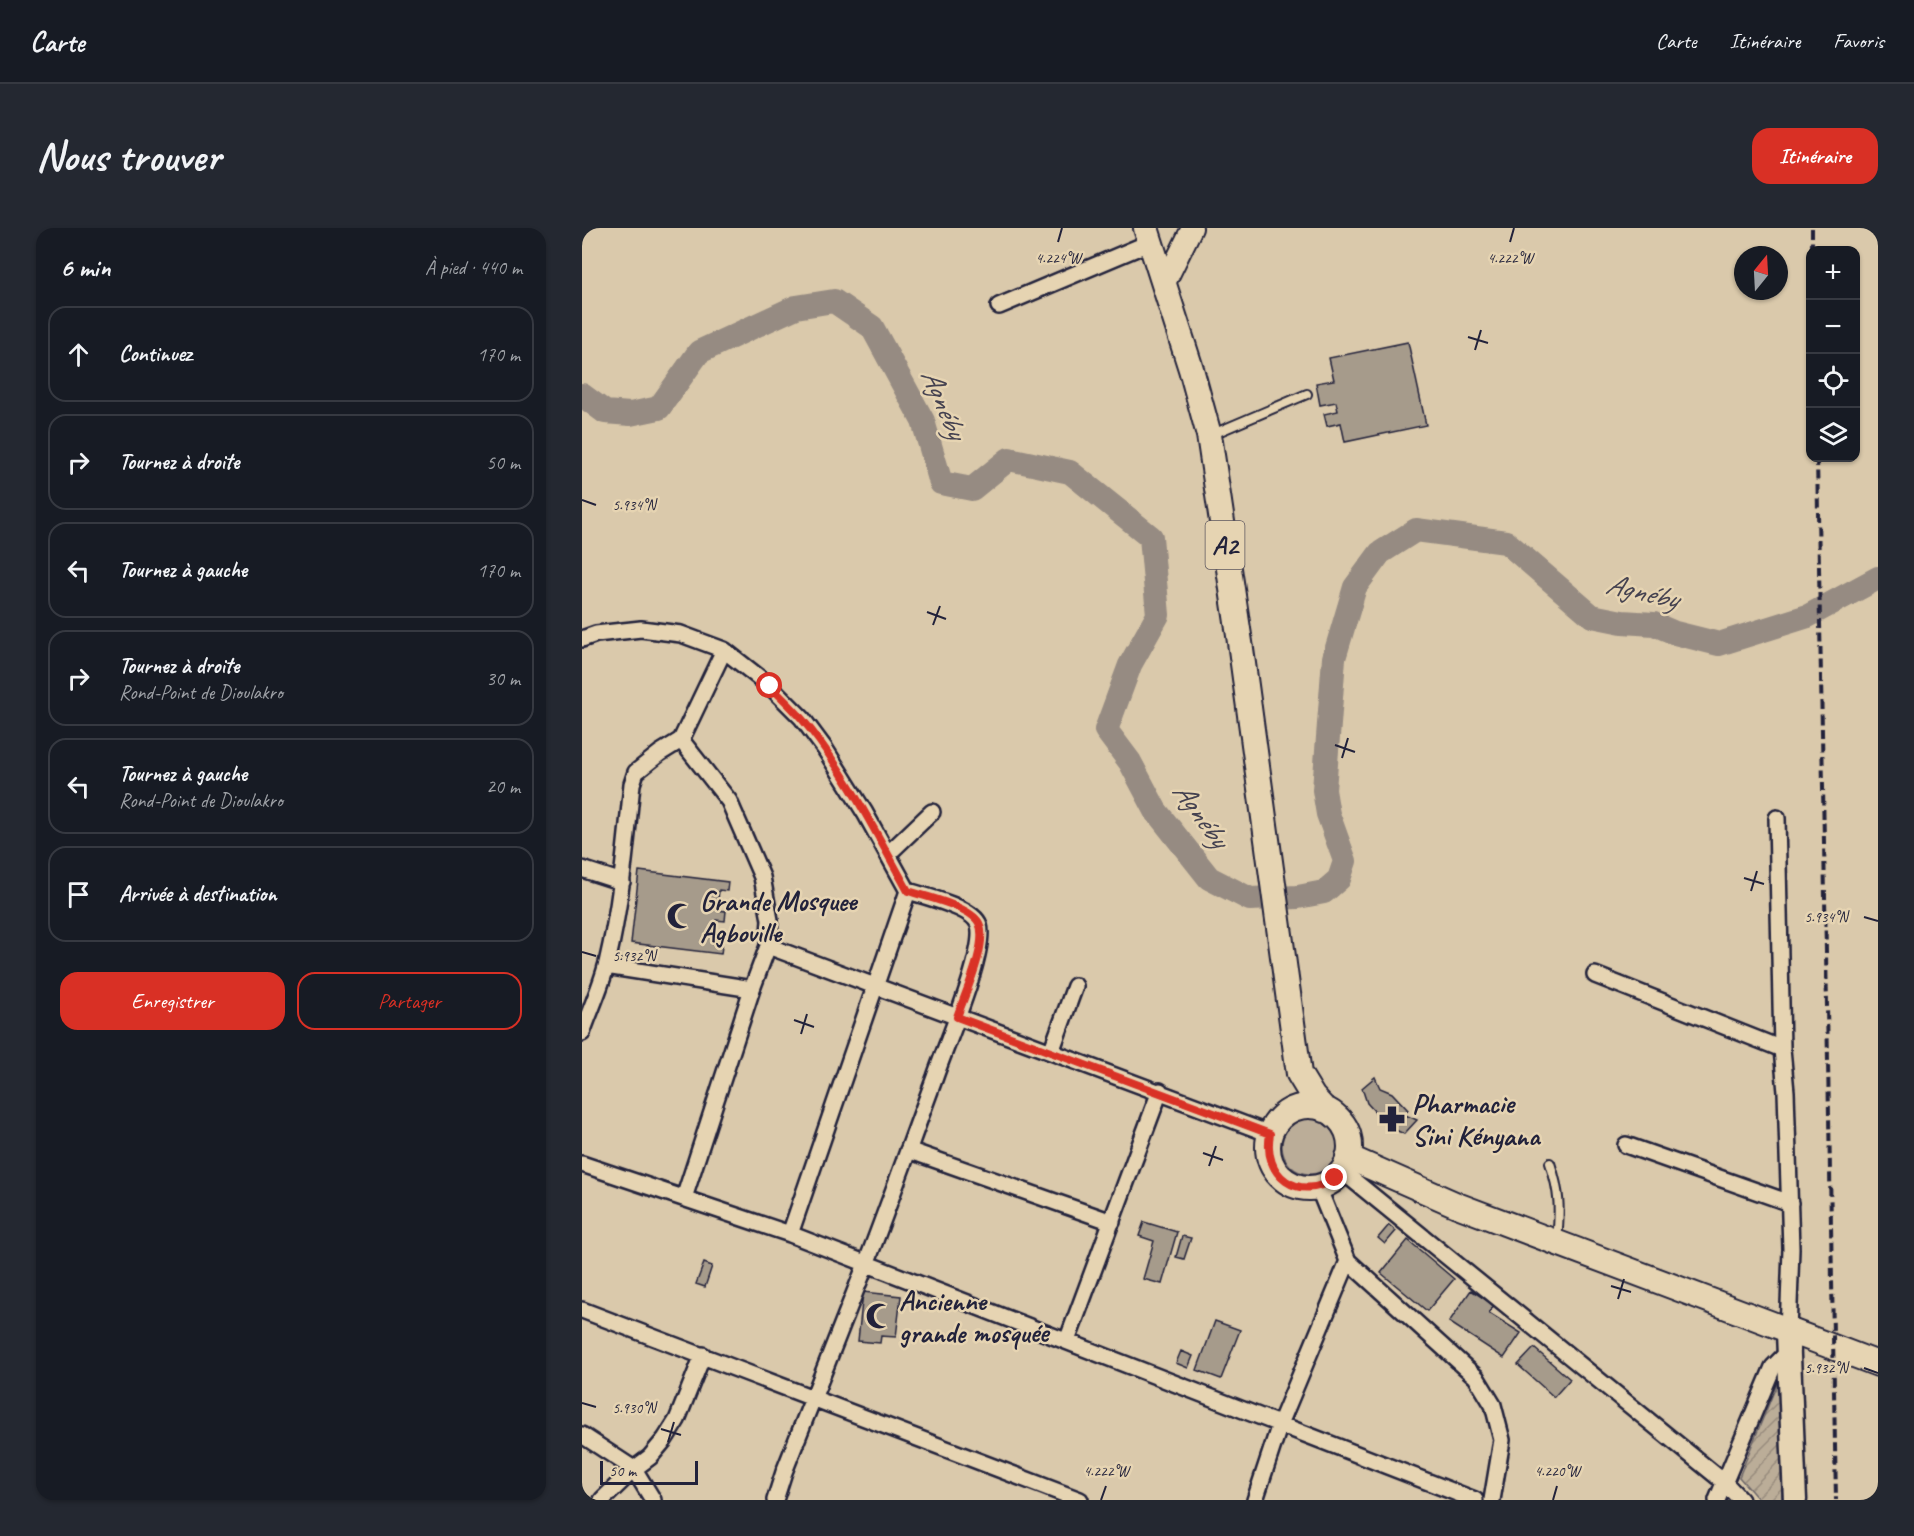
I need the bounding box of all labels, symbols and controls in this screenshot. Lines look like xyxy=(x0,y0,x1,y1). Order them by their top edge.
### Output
text: Carte xyxy=(30,24,85,59)
text: Carte xyxy=(1656,28,1697,54)
text: Itinéraire xyxy=(1730,28,1800,54)
text: Favoris xyxy=(1833,28,1884,54)
button: Itinéraire xyxy=(1752,128,1878,184)
text: Nous trouver xyxy=(36,130,220,183)
north arrow xyxy=(1734,246,1788,300)
map controls xyxy=(1806,246,1860,462)
button: + xyxy=(1806,246,1860,300)
text: 4.224°W xyxy=(1035,249,1084,268)
text: 4.222°W xyxy=(1487,249,1536,268)
text: 6 min xyxy=(60,251,110,284)
text: À pied · 440 m xyxy=(425,255,522,280)
button: − xyxy=(1806,300,1860,354)
icon: ahead xyxy=(62,338,95,371)
text: Continuez xyxy=(119,340,192,368)
text: 170 m xyxy=(477,342,520,367)
button: locate xyxy=(1806,354,1860,408)
water label: Agnéby xyxy=(912,362,977,448)
button: layers xyxy=(1806,408,1860,462)
icon: right xyxy=(62,446,95,479)
text: Tournez à droite xyxy=(119,448,239,476)
text: 50 m xyxy=(486,450,520,475)
text: 5.934°N xyxy=(612,496,659,515)
road number: A2 xyxy=(1206,521,1244,569)
icon: left xyxy=(62,554,95,587)
text: Tournez à gauche xyxy=(119,556,247,584)
text: 170 m xyxy=(477,558,520,583)
water label: Agnéby xyxy=(1603,564,1686,619)
text: Tournez à droite xyxy=(119,652,239,680)
icon: right xyxy=(62,662,95,695)
text: 30 m xyxy=(486,666,520,691)
route start xyxy=(756,672,782,698)
text: Rond-Point de Dioulakro xyxy=(119,680,283,705)
text: Tournez à gauche xyxy=(119,760,247,788)
icon: left xyxy=(62,770,95,803)
text: 20 m xyxy=(486,774,520,799)
water label: Agnéby xyxy=(1164,774,1240,858)
text: Rond-Point de Dioulakro xyxy=(119,788,283,813)
icon: arrive xyxy=(62,878,95,911)
text: Arrivée à destination xyxy=(119,880,277,908)
place label: Grande Mosquee Agboville xyxy=(700,883,859,950)
mosque icon: Grande Mosquee Agboville xyxy=(665,901,695,931)
text: 5.934°N xyxy=(1804,908,1851,927)
text: 5.932°N xyxy=(612,947,659,966)
button: Enregistrer xyxy=(60,972,285,1030)
button: Partager xyxy=(297,972,522,1030)
place label: Pharmacie Sini Kényana xyxy=(1412,1086,1542,1154)
pharmacy icon: Pharmacie Sini Kényana xyxy=(1377,1104,1407,1134)
route end xyxy=(1321,1164,1347,1190)
place label: Ancienne grande mosquée xyxy=(899,1283,1051,1350)
mosque icon: Ancienne grande mosquée xyxy=(864,1301,894,1331)
text: 5.932°N xyxy=(1804,1359,1851,1378)
text: 5.930°N xyxy=(612,1399,659,1418)
scale bar xyxy=(600,1458,698,1486)
text: 50 m xyxy=(609,1461,636,1481)
text: 4.222°W xyxy=(1083,1462,1132,1481)
text: 4.220°W xyxy=(1534,1462,1583,1481)

